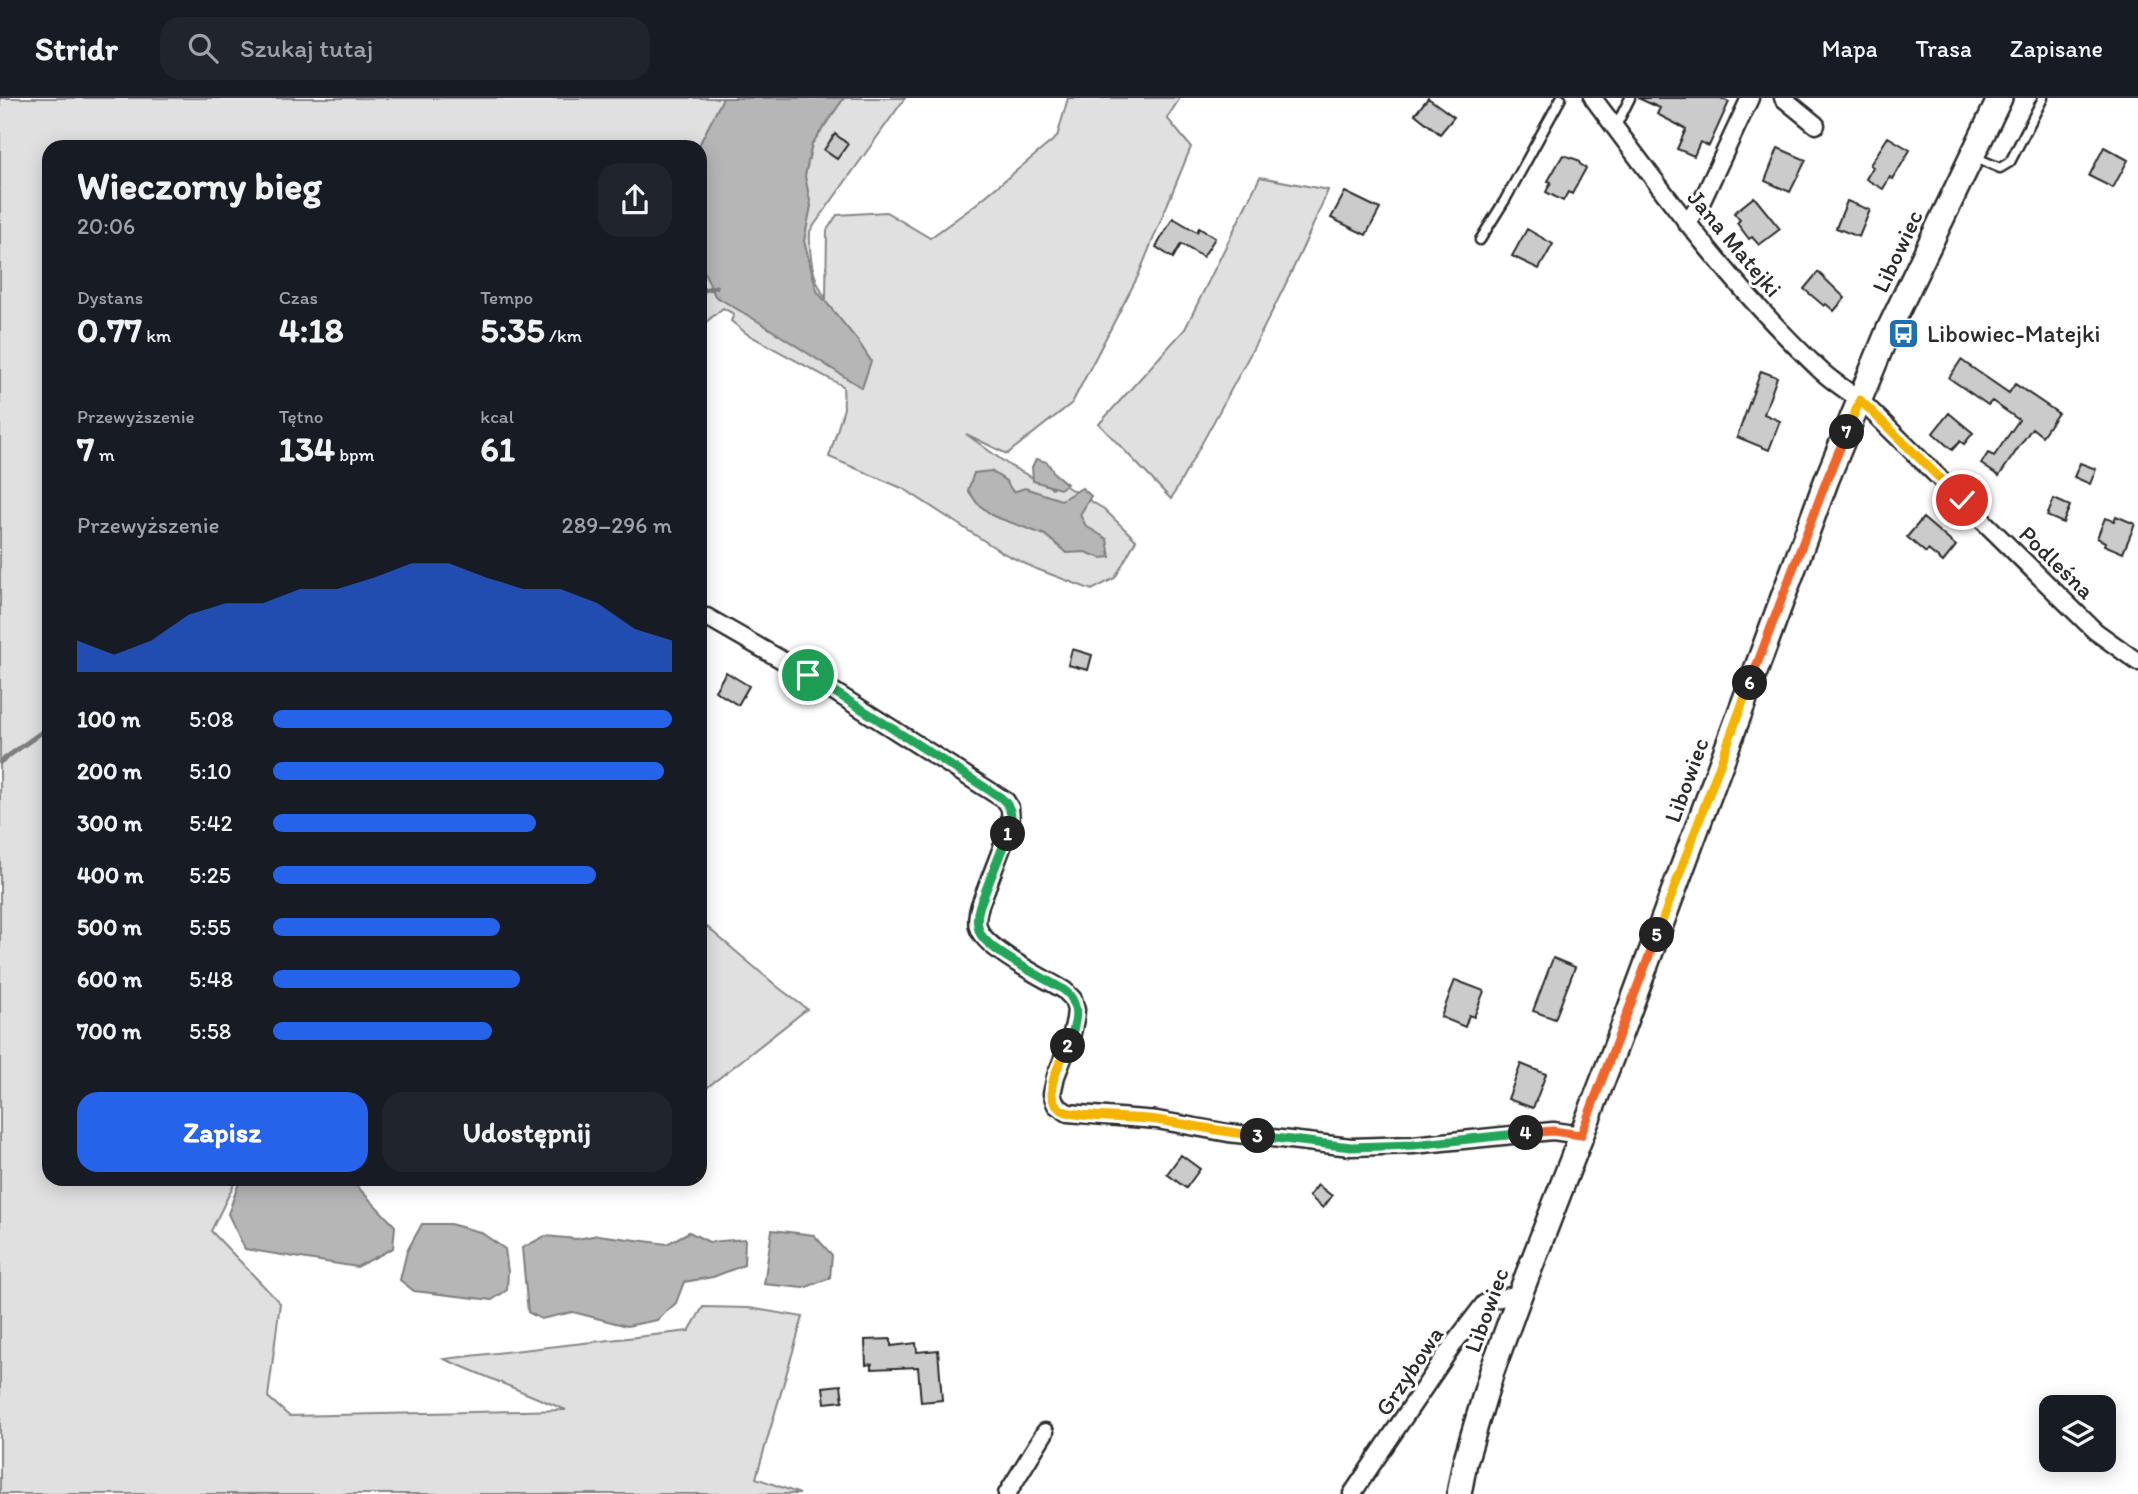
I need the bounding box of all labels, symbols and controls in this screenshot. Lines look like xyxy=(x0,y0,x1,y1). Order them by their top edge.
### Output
search box xyxy=(160,17,650,80)
text: Stridr xyxy=(35,29,118,68)
icon: search xyxy=(184,29,222,67)
text: Szukaj tutaj xyxy=(240,32,373,64)
text: Mapa xyxy=(1822,34,1878,63)
text: Trasa xyxy=(1916,34,1972,63)
text: Zapisane xyxy=(2010,34,2103,63)
text: Wieczorny bieg xyxy=(77,163,322,209)
button: share xyxy=(598,163,672,237)
street label: Jana Matejki xyxy=(1682,183,1788,303)
street label: Libowiec xyxy=(1865,205,1929,297)
text: 20:06 xyxy=(77,212,135,240)
text: Dystans xyxy=(77,286,143,309)
text: Czas xyxy=(279,286,318,309)
text: Tempo xyxy=(480,286,533,309)
text: 0.77 xyxy=(77,309,142,351)
text: 4:18 xyxy=(279,309,344,351)
text: 5:35 xyxy=(480,309,545,351)
bus stop icon: Libowiec-Matejki xyxy=(1887,316,1921,350)
place label: Libowiec-Matejki xyxy=(1927,319,2100,348)
text: km xyxy=(142,324,171,347)
text: /km xyxy=(545,324,582,347)
text: Przewyższenie xyxy=(77,405,195,428)
text: Tętno xyxy=(279,405,324,428)
text: kcal xyxy=(480,405,514,428)
pin: 7 xyxy=(1829,414,1864,450)
text: 7 xyxy=(1842,420,1851,443)
text: 7 xyxy=(77,428,94,470)
text: 134 xyxy=(279,428,335,470)
text: 61 xyxy=(480,428,515,470)
text: m xyxy=(94,443,115,466)
text: bpm xyxy=(335,443,375,466)
pin xyxy=(1932,470,1992,530)
icon: check xyxy=(1943,481,1981,519)
text: Przewyższenie xyxy=(77,511,219,539)
text: 289–296 m xyxy=(562,511,672,539)
street label: Podleśna xyxy=(2013,519,2101,605)
pin xyxy=(778,645,838,705)
icon: arrive xyxy=(789,656,827,694)
pin: 6 xyxy=(1732,666,1768,700)
text: 6 xyxy=(1744,671,1755,694)
text: 100 m xyxy=(77,705,141,733)
text: 5:08 xyxy=(189,705,233,733)
street label: Libowiec xyxy=(1657,734,1715,826)
text: 200 m xyxy=(77,757,142,785)
text: 5:10 xyxy=(189,757,232,785)
text: 300 m xyxy=(77,809,142,837)
text: 5:42 xyxy=(189,809,233,837)
pin: 1 xyxy=(990,816,1026,852)
text: 1 xyxy=(1003,822,1012,845)
text: 400 m xyxy=(77,861,144,889)
text: 5:25 xyxy=(189,861,231,889)
text: 500 m xyxy=(77,913,142,941)
text: 5:55 xyxy=(189,913,231,941)
pin: 5 xyxy=(1640,918,1674,952)
text: 5 xyxy=(1652,923,1661,946)
text: 600 m xyxy=(77,965,142,993)
text: 5:48 xyxy=(189,965,233,993)
text: 700 m xyxy=(77,1017,141,1045)
text: 5:58 xyxy=(189,1017,231,1045)
pin: 2 xyxy=(1050,1028,1086,1063)
text: 2 xyxy=(1063,1034,1073,1057)
button: Zapisz xyxy=(77,1092,368,1172)
button: Udostępnij xyxy=(382,1092,672,1172)
pin: 4 xyxy=(1508,1116,1544,1150)
pin: 3 xyxy=(1240,1118,1276,1154)
text: 4 xyxy=(1520,1121,1531,1144)
text: 3 xyxy=(1252,1124,1263,1147)
street label: Libowiec xyxy=(1457,1264,1515,1356)
street label: Grzybowa xyxy=(1369,1321,1449,1421)
map controls xyxy=(2039,1395,2116,1472)
button: layers xyxy=(2039,1395,2116,1472)

